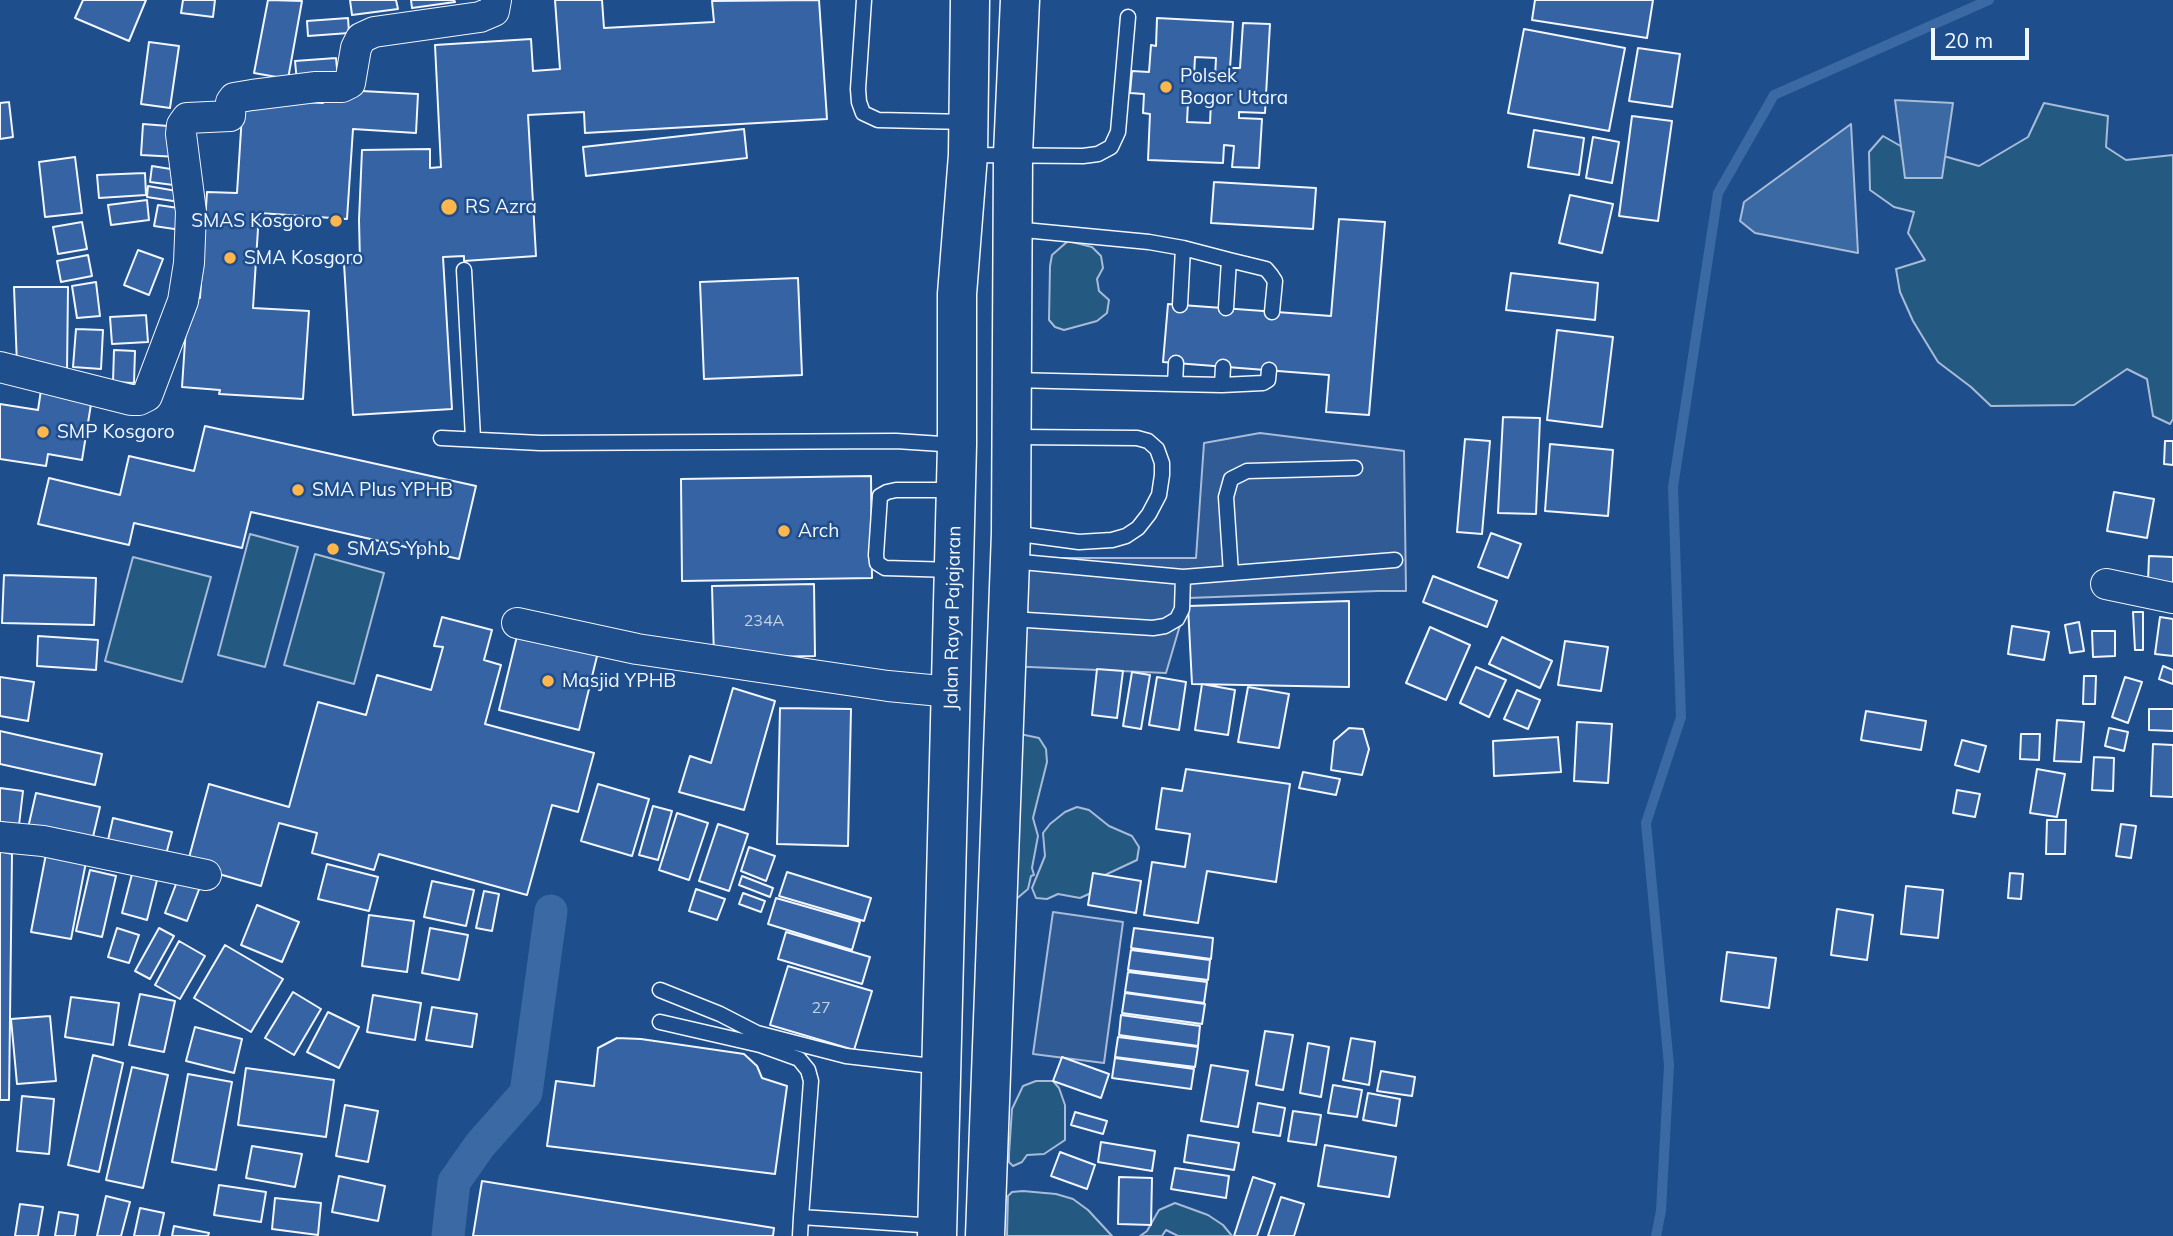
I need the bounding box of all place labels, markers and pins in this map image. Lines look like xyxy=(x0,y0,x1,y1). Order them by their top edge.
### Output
place label: Polsek Bogor Utara xyxy=(1180,65,1288,109)
marker: Polsek Bogor Utara xyxy=(1158,79,1174,95)
place label: RS Azra xyxy=(465,196,537,218)
marker: RS Azra xyxy=(439,197,459,217)
place label: SMAS Kosgoro xyxy=(191,210,322,232)
marker: SMAS Kosgoro xyxy=(328,213,344,229)
place label: SMA Kosgoro xyxy=(244,247,363,269)
marker: SMA Kosgoro xyxy=(222,250,238,266)
place label: SMP Kosgoro xyxy=(57,421,174,443)
marker: SMP Kosgoro xyxy=(35,424,51,440)
place label: SMA Plus YPHB xyxy=(312,479,453,501)
marker: SMA Plus YPHB xyxy=(290,482,306,498)
place label: Arch xyxy=(798,520,839,542)
marker: Arch xyxy=(776,523,792,539)
place label: SMAS Yphb xyxy=(347,538,450,560)
marker: SMAS Yphb xyxy=(325,541,341,557)
place label: Masjid YPHB xyxy=(562,670,676,692)
marker: Masjid YPHB xyxy=(540,673,556,689)

